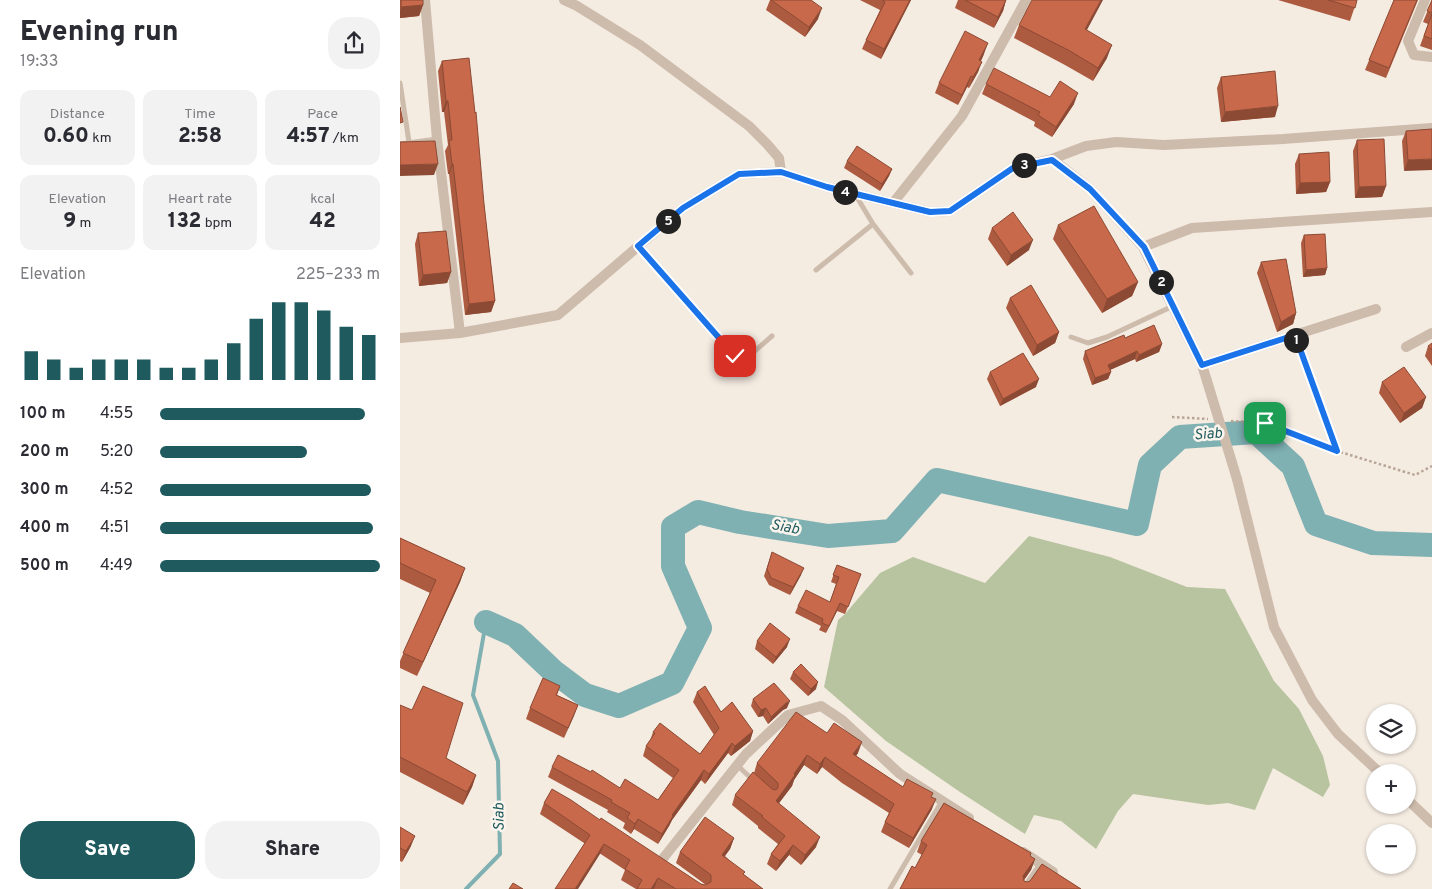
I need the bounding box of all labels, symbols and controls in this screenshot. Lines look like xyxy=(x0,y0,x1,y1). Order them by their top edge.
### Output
text: Evening run xyxy=(20,15,179,51)
button: share xyxy=(328,17,380,69)
text: 19:33 xyxy=(20,52,58,72)
text: Distance xyxy=(50,106,105,123)
text: Time xyxy=(184,106,216,123)
text: Pace xyxy=(307,106,338,123)
text: 0.60 xyxy=(43,123,89,150)
text: 2:58 xyxy=(178,123,222,150)
text: 4:57 xyxy=(286,123,330,150)
text: km xyxy=(89,130,112,147)
text: /km xyxy=(330,130,359,147)
pin: 3 xyxy=(1012,152,1036,178)
text: 3 xyxy=(1020,157,1029,174)
pin: 4 xyxy=(832,180,858,204)
text: 4 xyxy=(841,184,850,201)
text: Elevation xyxy=(49,191,106,208)
text: Heart rate xyxy=(168,191,232,208)
text: kcal xyxy=(310,191,335,208)
text: 9 xyxy=(63,208,76,235)
text: 132 xyxy=(168,208,201,235)
text: 42 xyxy=(309,208,336,235)
pin: 5 xyxy=(656,208,680,234)
text: 5 xyxy=(664,213,673,230)
text: m xyxy=(76,215,91,232)
text: bpm xyxy=(201,215,232,232)
text: Elevation xyxy=(20,265,86,285)
text: 225–233 m xyxy=(296,265,380,285)
pin: 2 xyxy=(1148,270,1174,294)
text: 2 xyxy=(1157,274,1166,291)
pin: 1 xyxy=(1284,328,1308,352)
text: 1 xyxy=(1294,332,1299,349)
pin xyxy=(714,335,756,377)
icon: check xyxy=(721,342,749,370)
pin xyxy=(1244,402,1286,444)
text: 100 m xyxy=(20,404,66,424)
text: 4:55 xyxy=(100,404,133,424)
icon: arrive xyxy=(1251,409,1279,437)
water label: Siab xyxy=(1193,424,1224,445)
text: 200 m xyxy=(20,442,69,462)
text: 5:20 xyxy=(100,442,134,462)
text: 300 m xyxy=(20,480,68,500)
text: 4:52 xyxy=(100,480,133,500)
water label: Siab xyxy=(769,516,801,540)
text: 400 m xyxy=(20,518,69,538)
text: 4:51 xyxy=(100,518,129,538)
text: 500 m xyxy=(20,556,69,576)
text: 4:49 xyxy=(100,556,133,576)
map controls xyxy=(1366,704,1416,874)
button: layers xyxy=(1366,704,1416,754)
button: + xyxy=(1366,764,1416,814)
water label: Siab xyxy=(490,802,510,831)
button: Save xyxy=(20,821,195,879)
button: Share xyxy=(205,821,380,879)
button: − xyxy=(1366,824,1416,874)

